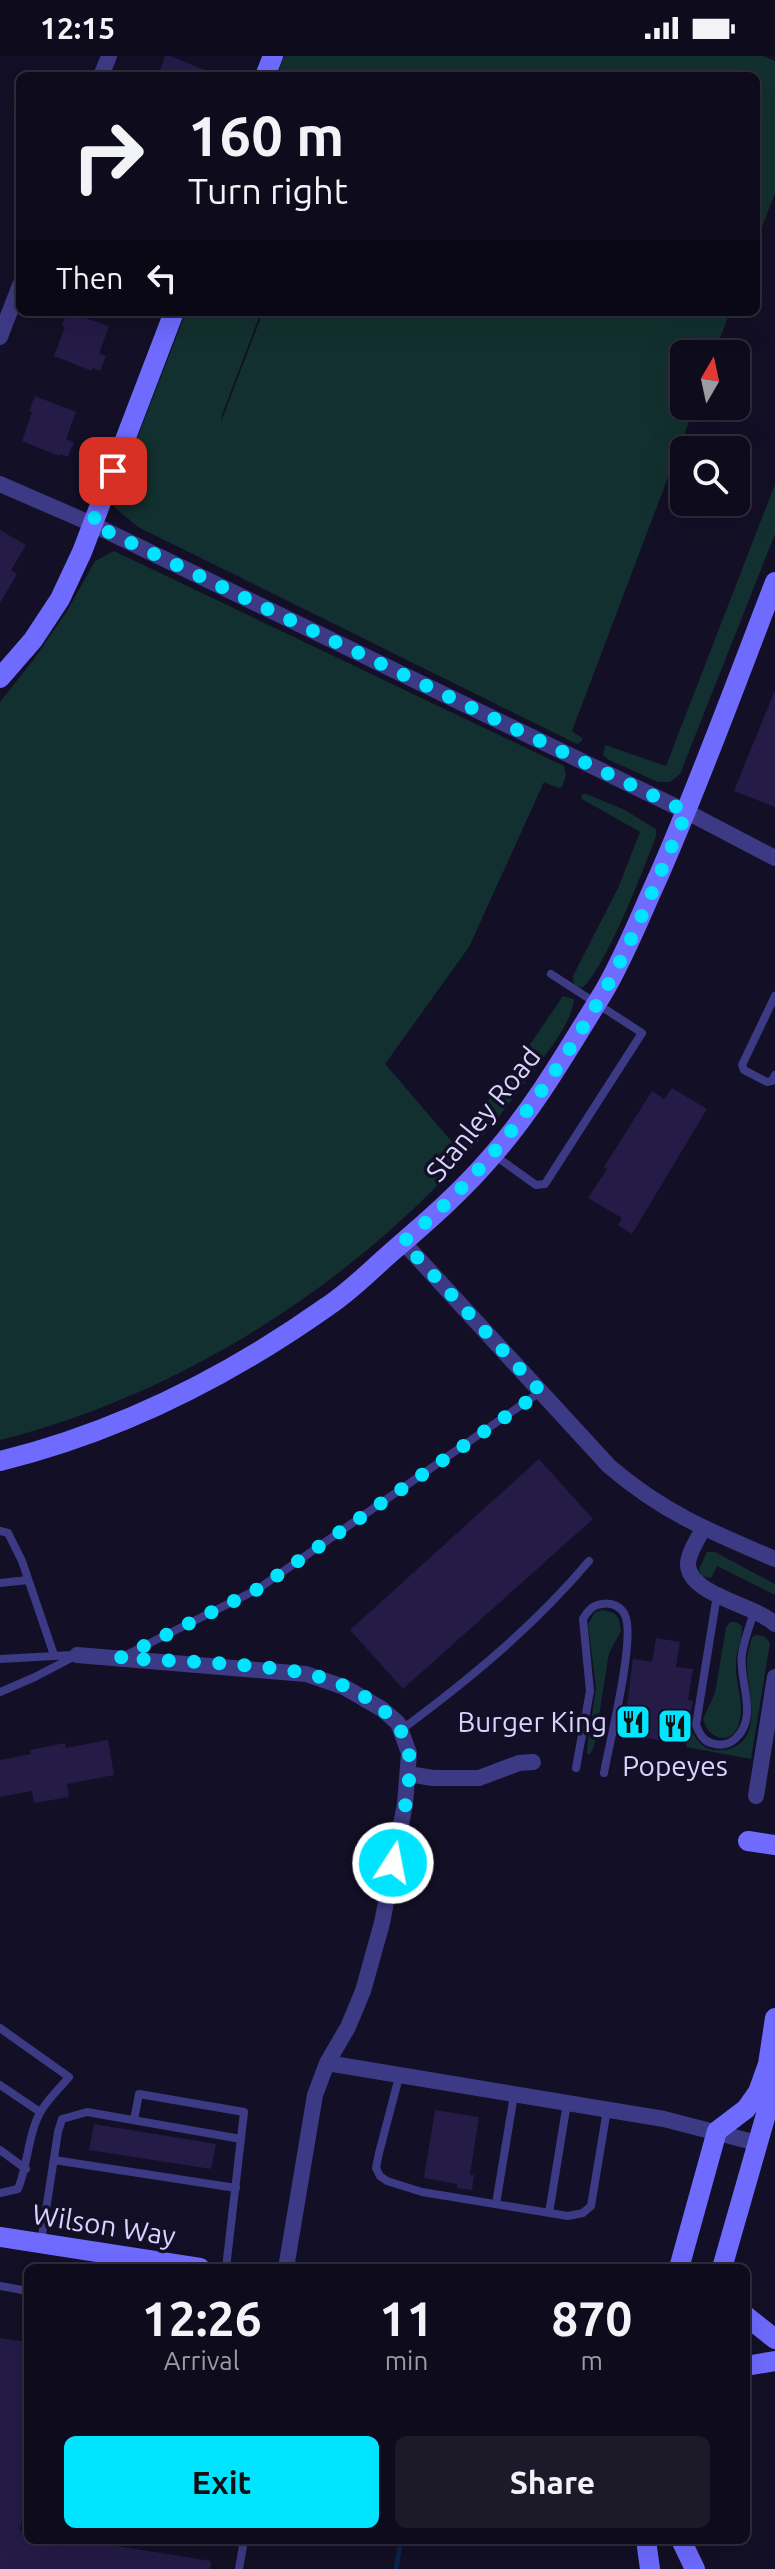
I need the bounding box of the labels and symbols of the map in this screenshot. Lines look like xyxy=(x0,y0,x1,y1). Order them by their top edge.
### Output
north arrow xyxy=(670,340,750,420)
pin xyxy=(79,437,147,505)
street label: Stanley Road xyxy=(419,1040,546,1187)
restaurant icon: Burger King xyxy=(614,1703,652,1741)
place label: Burger King xyxy=(458,1706,607,1737)
restaurant icon: Popeyes xyxy=(656,1707,694,1745)
place label: Popeyes xyxy=(622,1750,728,1781)
position arrow xyxy=(351,1821,435,1905)
street label: Wilson Way xyxy=(30,2198,178,2251)

